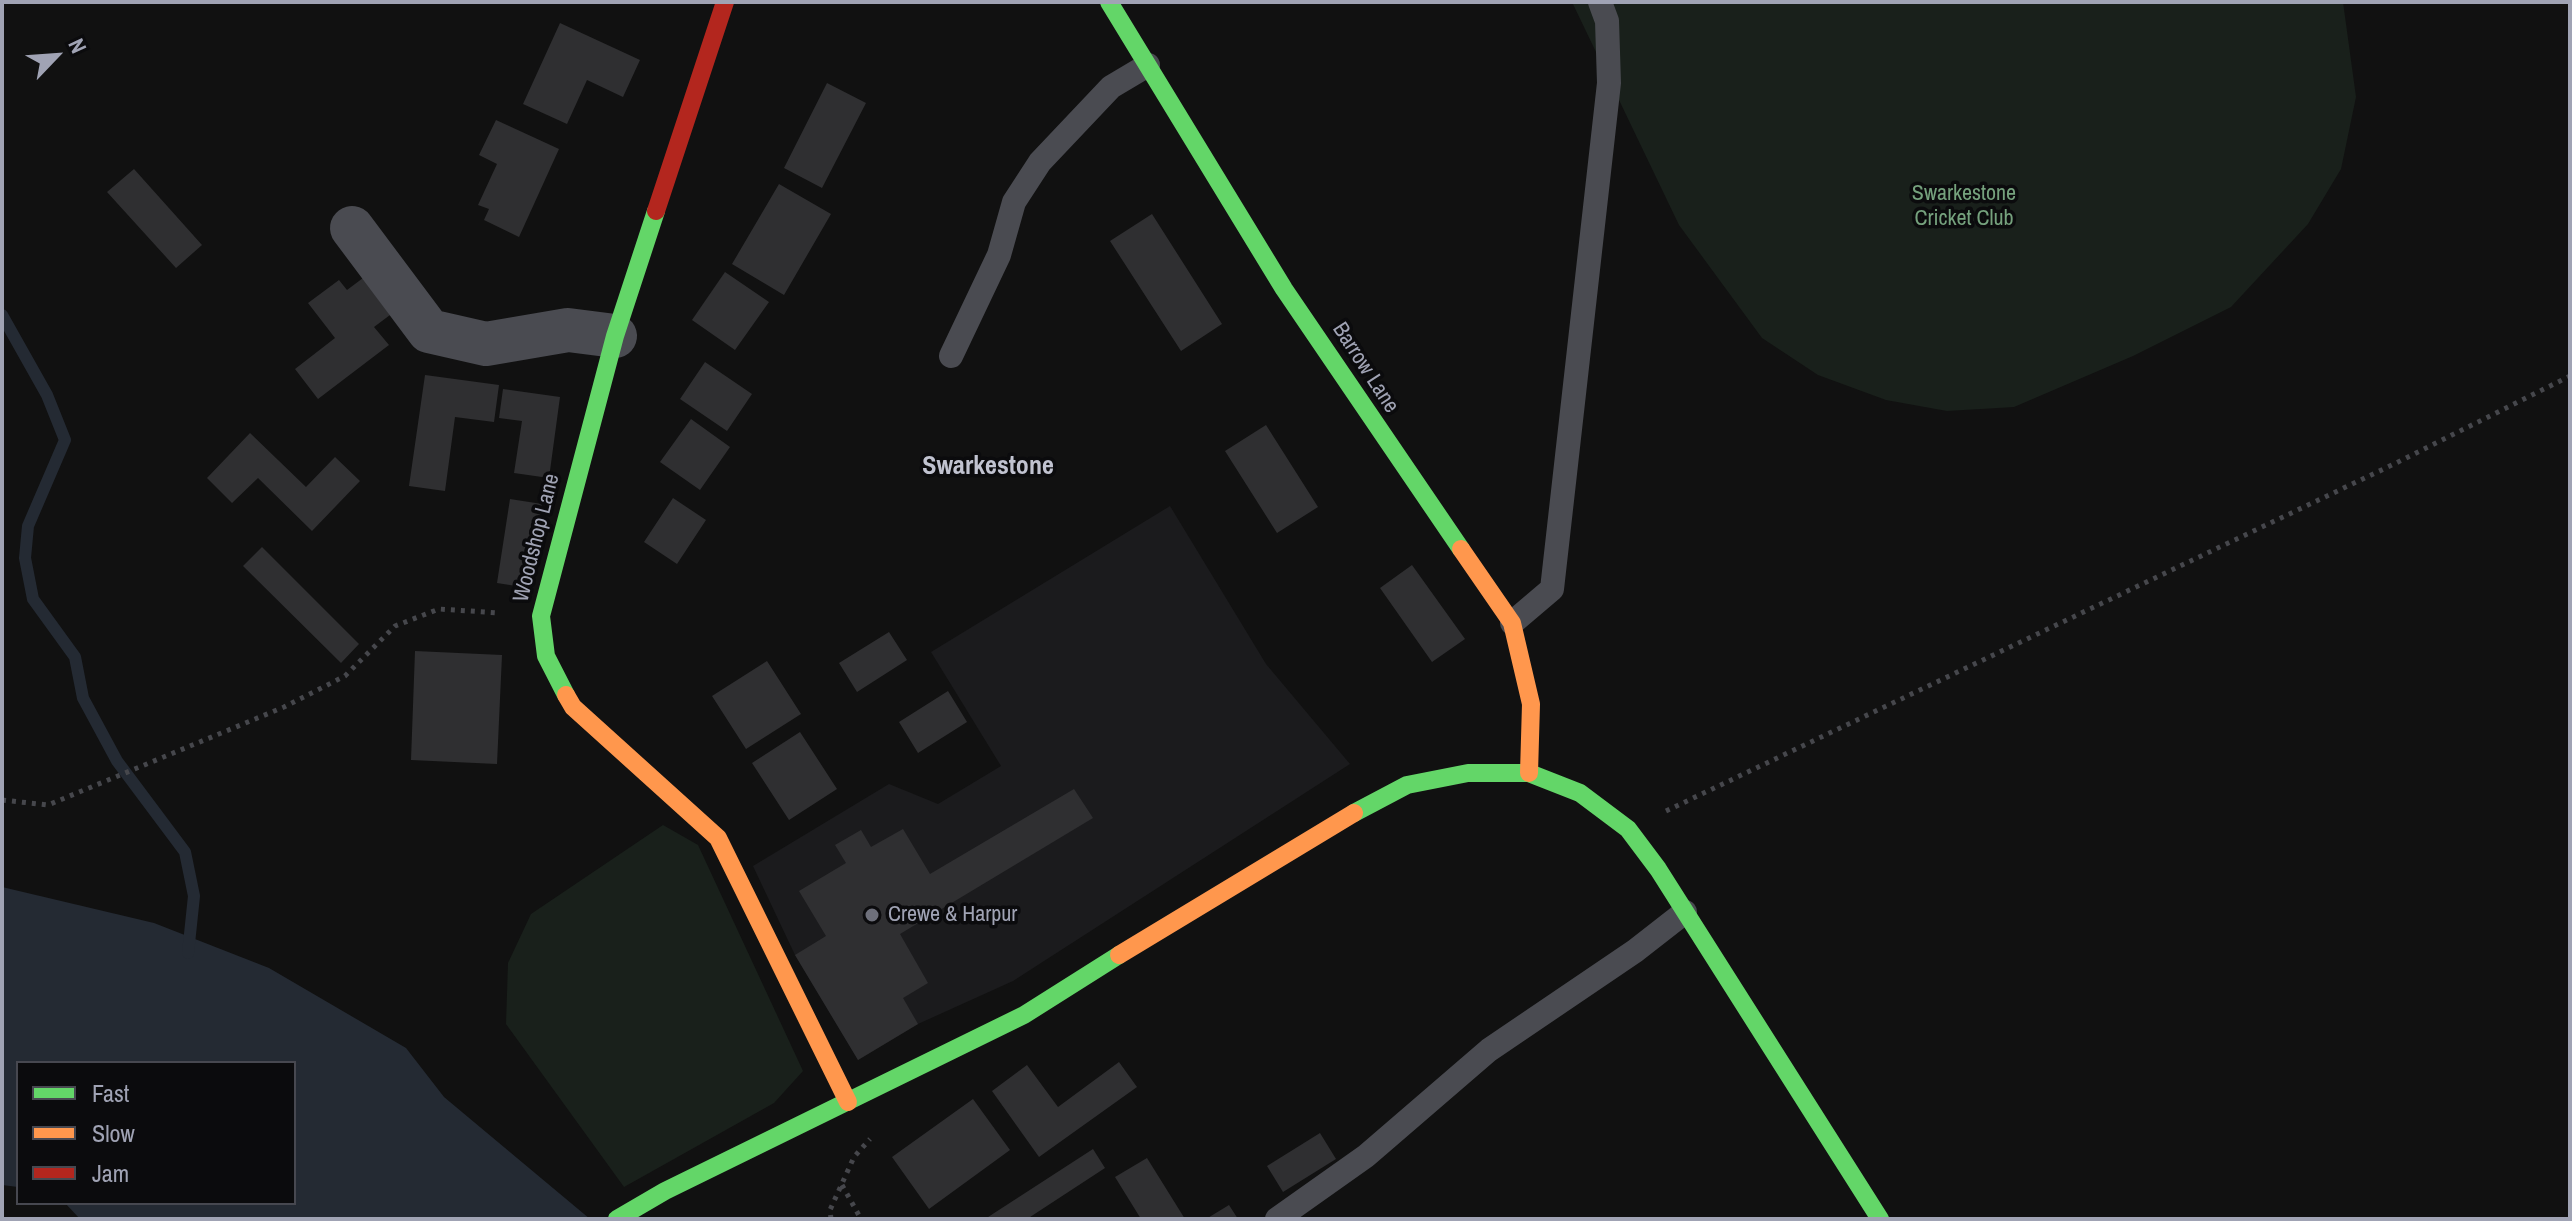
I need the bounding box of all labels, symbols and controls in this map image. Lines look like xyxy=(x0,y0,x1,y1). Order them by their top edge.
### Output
north arrow xyxy=(16,16,96,96)
text: N xyxy=(61,34,94,58)
park label: Swarkestone Cricket Club xyxy=(1912,181,2016,232)
street label: Barrow Lane xyxy=(1326,318,1404,418)
district label: Swarkestone xyxy=(922,451,1054,483)
street label: Woodshop Lane xyxy=(508,471,566,605)
place label: Crewe & Harpur xyxy=(888,902,1017,928)
marker: Crewe & Harpur xyxy=(863,906,881,924)
legend xyxy=(16,1061,296,1205)
text: Fast xyxy=(92,1077,129,1109)
text: Slow xyxy=(92,1117,135,1149)
text: Jam xyxy=(92,1157,129,1189)

